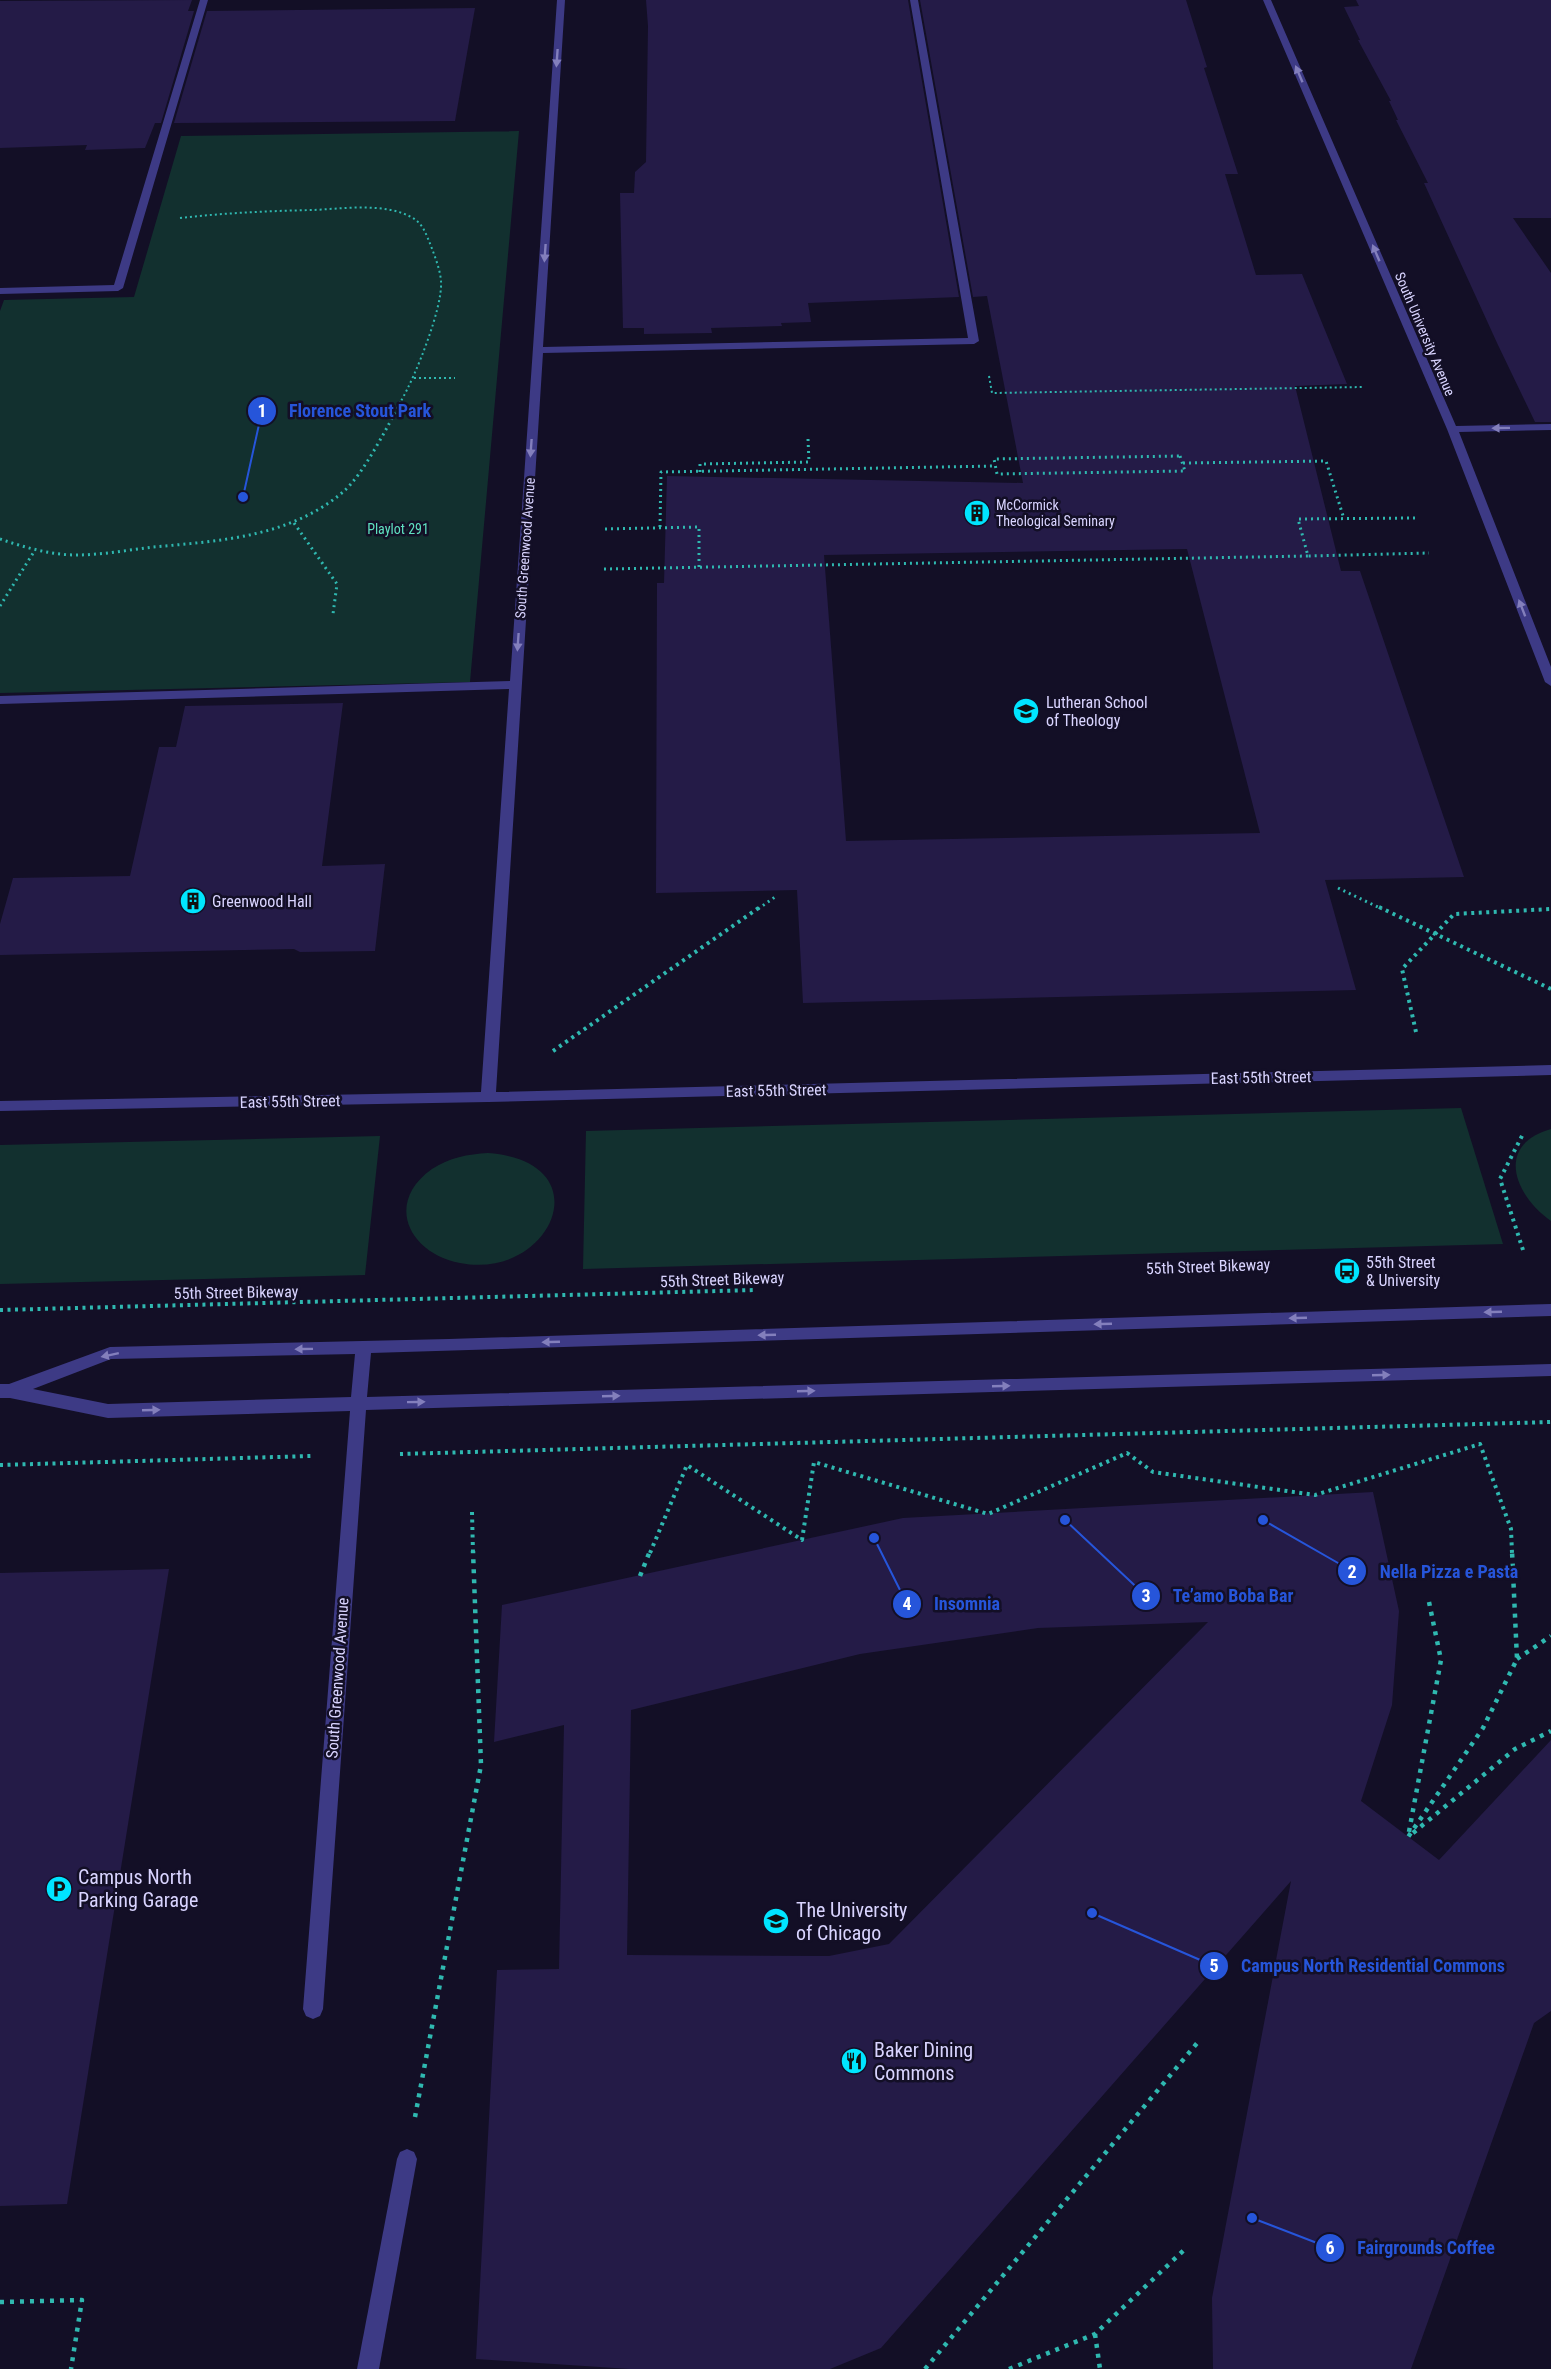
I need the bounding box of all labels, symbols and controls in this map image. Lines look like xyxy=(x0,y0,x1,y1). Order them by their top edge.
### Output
one-way arrow xyxy=(553,49,562,68)
one-way arrow xyxy=(1294,64,1304,82)
one-way arrow xyxy=(540,243,549,262)
one-way arrow xyxy=(1371,243,1381,261)
street label: South University Avenue xyxy=(1392,270,1458,399)
callout: Florence Stout Park xyxy=(247,393,443,429)
text: 1 xyxy=(257,400,267,421)
text: Florence Stout Park xyxy=(289,400,431,421)
one-way arrow xyxy=(1492,423,1511,433)
one-way arrow xyxy=(527,438,536,457)
street label: South Greenwood Avenue xyxy=(512,477,538,619)
place label: McCormick Theological Seminary xyxy=(996,497,1115,529)
building icon: McCormick Theological Seminary xyxy=(962,498,992,528)
park label: Playlot 291 xyxy=(367,521,429,537)
one-way arrow xyxy=(1517,599,1526,617)
one-way arrow xyxy=(514,633,523,652)
place label: Lutheran School of Theology xyxy=(1046,693,1148,730)
school or university icon: Lutheran School of Theology xyxy=(1011,696,1041,726)
building icon: Greenwood Hall xyxy=(178,886,208,916)
place label: Greenwood Hall xyxy=(212,892,312,911)
street label: East 55th Street xyxy=(1210,1067,1312,1088)
street label: East 55th Street xyxy=(725,1080,827,1101)
street label: East 55th Street xyxy=(239,1091,341,1112)
place label: 55th Street & University xyxy=(1366,1253,1441,1290)
street label: 55th Street Bikeway xyxy=(1145,1255,1271,1278)
bus stop icon: 55th Street & University xyxy=(1332,1256,1362,1286)
street label: 55th Street Bikeway xyxy=(659,1268,785,1291)
street label: 55th Street Bikeway xyxy=(174,1282,299,1303)
one-way arrow xyxy=(1483,1308,1502,1317)
one-way arrow xyxy=(1288,1314,1307,1323)
one-way arrow xyxy=(1093,1320,1112,1329)
one-way arrow xyxy=(758,1330,777,1340)
one-way arrow xyxy=(542,1337,561,1347)
one-way arrow xyxy=(295,1344,314,1354)
one-way arrow xyxy=(100,1351,119,1360)
one-way arrow xyxy=(1372,1371,1391,1380)
one-way arrow xyxy=(992,1381,1011,1391)
one-way arrow xyxy=(797,1386,816,1396)
one-way arrow xyxy=(602,1392,621,1401)
one-way arrow xyxy=(407,1397,426,1406)
one-way arrow xyxy=(141,1405,160,1415)
callout: Nella Pizza e Pasta xyxy=(1337,1553,1530,1589)
text: 2 xyxy=(1347,1561,1357,1582)
text: Nella Pizza e Pasta xyxy=(1380,1561,1518,1582)
callout: Te’amo Boba Bar xyxy=(1131,1578,1305,1614)
text: 3 xyxy=(1141,1585,1151,1606)
text: Te’amo Boba Bar xyxy=(1173,1585,1293,1606)
callout: Insomnia xyxy=(892,1586,1012,1622)
text: 4 xyxy=(902,1593,912,1614)
text: Insomnia xyxy=(934,1593,1000,1614)
street label: South Greenwood Avenue xyxy=(322,1597,353,1759)
place label: Campus North Parking Garage xyxy=(78,1865,198,1912)
parking icon: Campus North Parking Garage xyxy=(44,1874,74,1904)
place label: The University of Chicago xyxy=(796,1898,907,1945)
school or university icon: The University of Chicago xyxy=(761,1906,791,1936)
callout: Campus North Residential Commons xyxy=(1199,1948,1517,1984)
text: 5 xyxy=(1209,1955,1219,1976)
text: Campus North Residential Commons xyxy=(1241,1955,1505,1976)
place label: Baker Dining Commons xyxy=(874,2038,973,2085)
restaurant icon: Baker Dining Commons xyxy=(839,2046,869,2076)
callout: Fairgrounds Coffee xyxy=(1315,2230,1507,2266)
text: 6 xyxy=(1325,2237,1335,2258)
text: Fairgrounds Coffee xyxy=(1357,2237,1495,2258)

